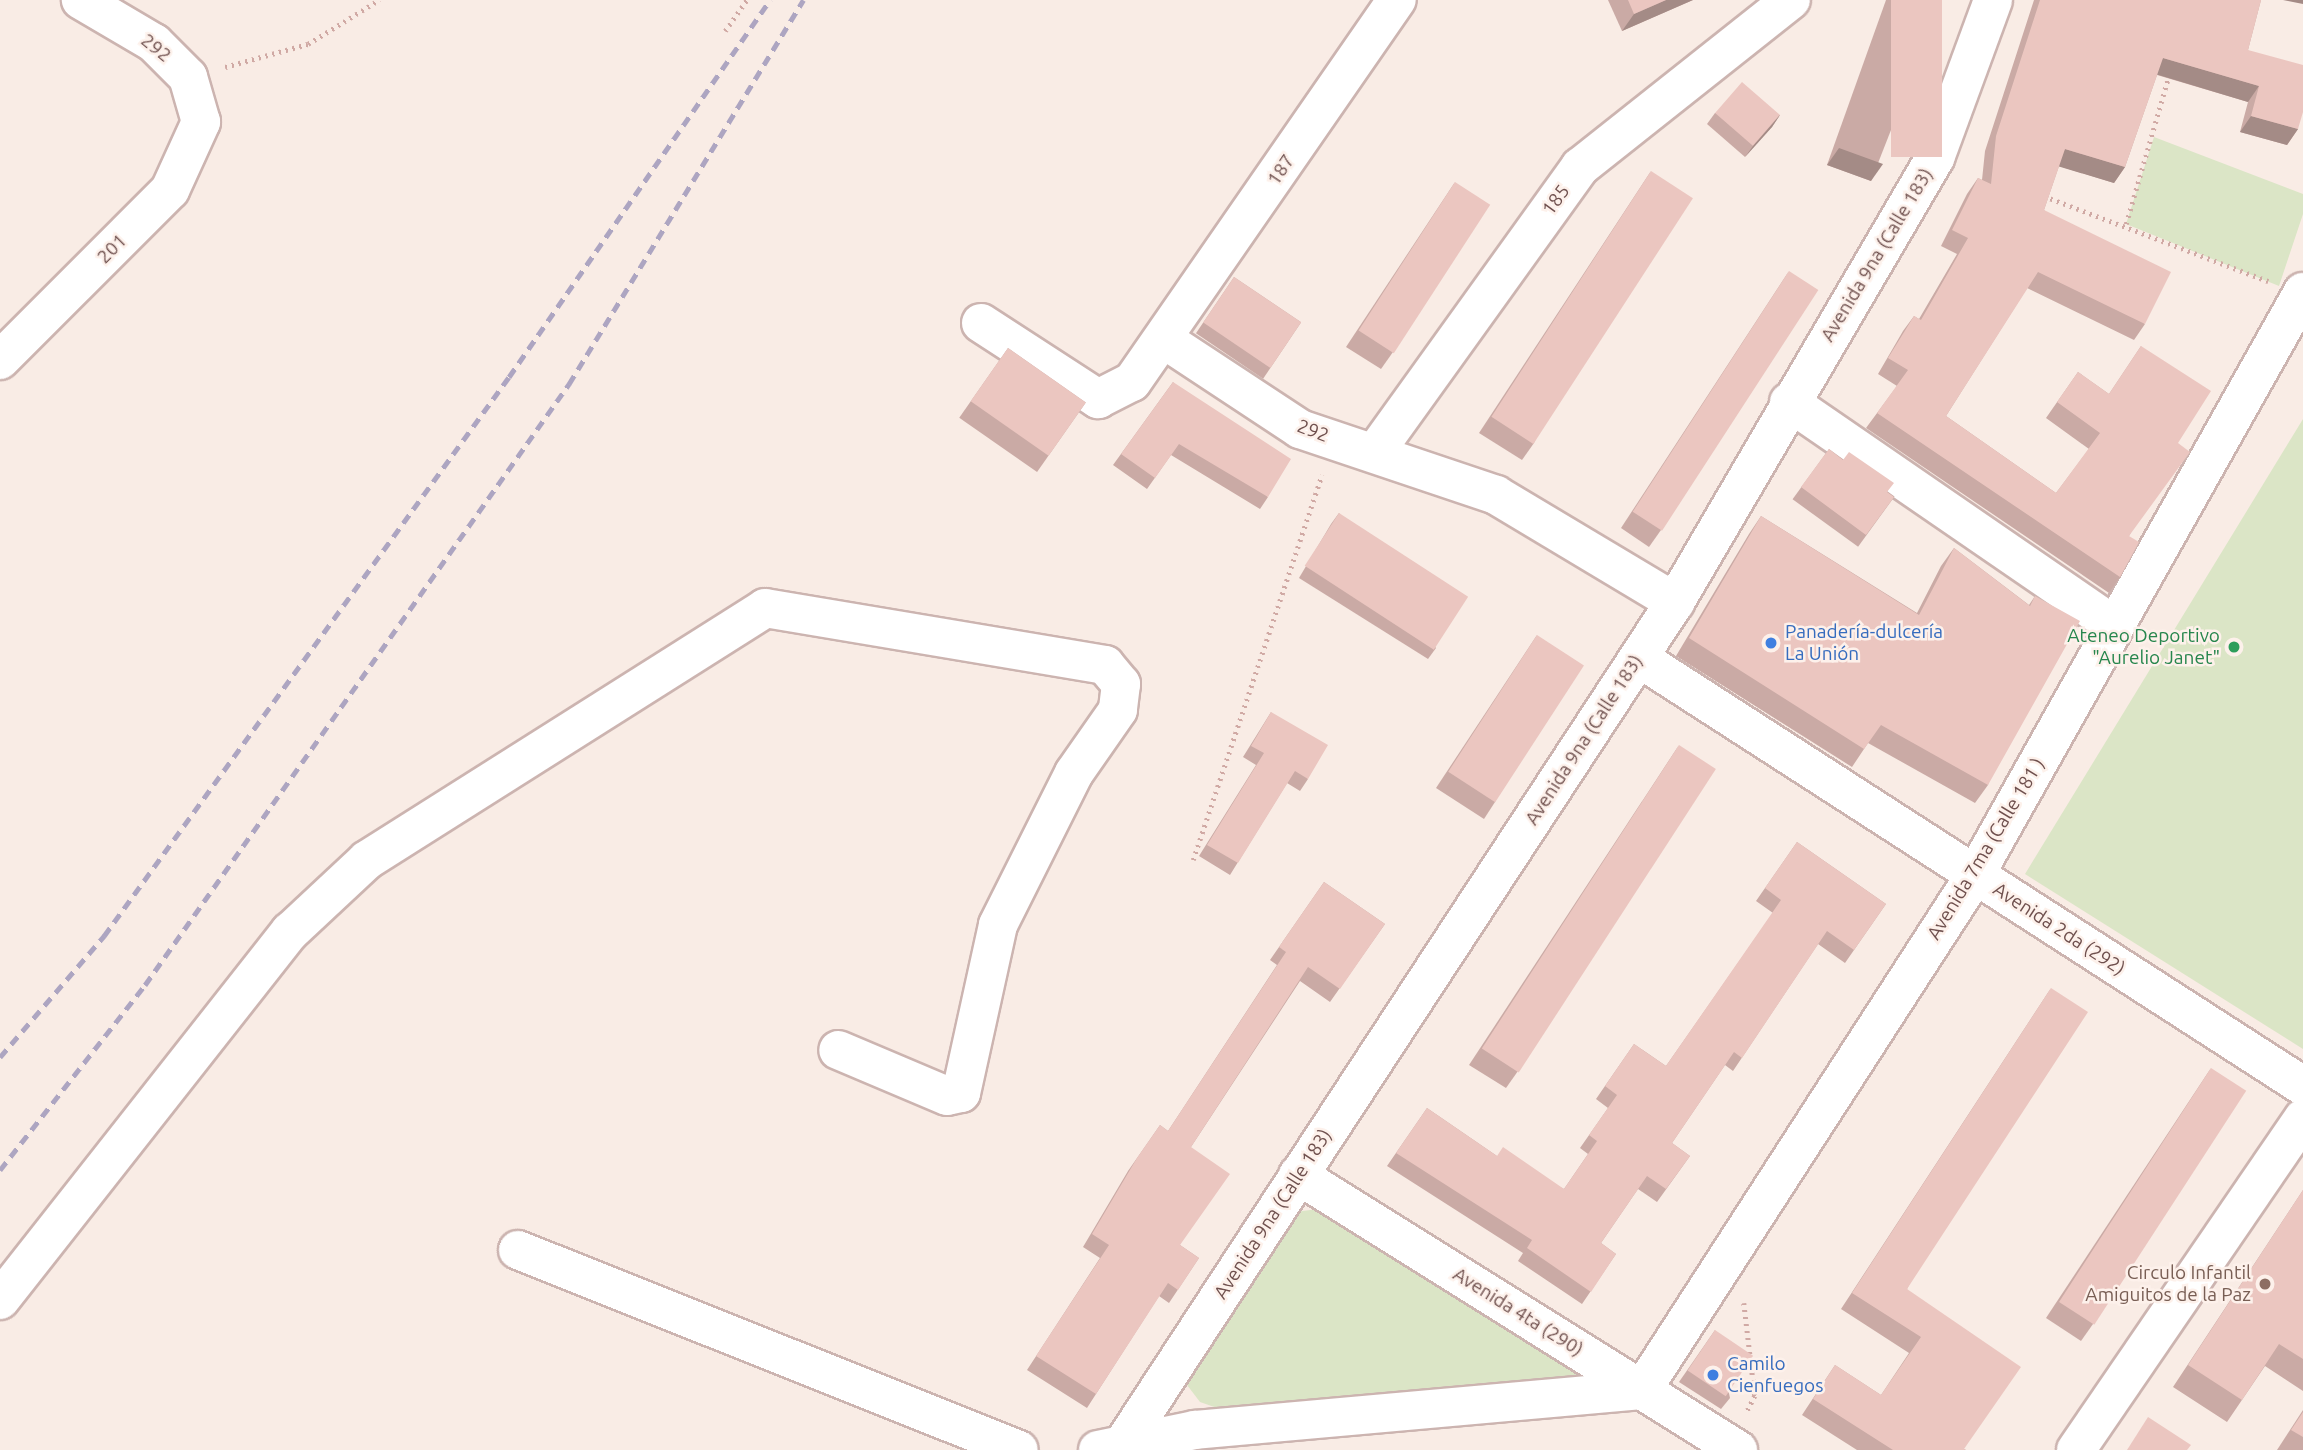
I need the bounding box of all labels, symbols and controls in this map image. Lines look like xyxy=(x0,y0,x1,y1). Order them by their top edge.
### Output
street label: 292 xyxy=(136,29,176,67)
street label: 187 xyxy=(1263,150,1299,190)
street label: Avenida 9na (Calle 183) xyxy=(1816,164,1938,346)
street label: 185 xyxy=(1537,180,1575,220)
street label: 201 xyxy=(93,230,131,268)
street label: 292 xyxy=(1294,415,1332,447)
place label: Panadería-dulcería La Unión xyxy=(1785,621,1943,665)
place label: Ateneo Deportivo "Aurelio Janet" xyxy=(2067,625,2220,669)
marker: Panadería-dulcería La Unión xyxy=(1763,635,1779,651)
marker: Ateneo Deportivo "Aurelio Janet" xyxy=(2226,639,2242,655)
street label: Avenida 9na (Calle 183) xyxy=(1520,651,1648,829)
street label: Avenida 7ma (Calle 181 ) xyxy=(1923,754,2049,944)
street label: Avenida 2da (292) xyxy=(1989,878,2129,980)
street label: Avenida 9na (Calle 183) xyxy=(1209,1125,1337,1303)
place label: Circulo Infantil Amiguitos de la Paz xyxy=(2085,1262,2251,1306)
street label: Avenida 4ta (290) xyxy=(1449,1263,1587,1361)
marker: Circulo Infantil Amiguitos de la Paz xyxy=(2257,1276,2273,1292)
place label: Camilo Cienfuegos xyxy=(1727,1353,1823,1397)
marker: Camilo Cienfuegos xyxy=(1705,1367,1721,1383)

